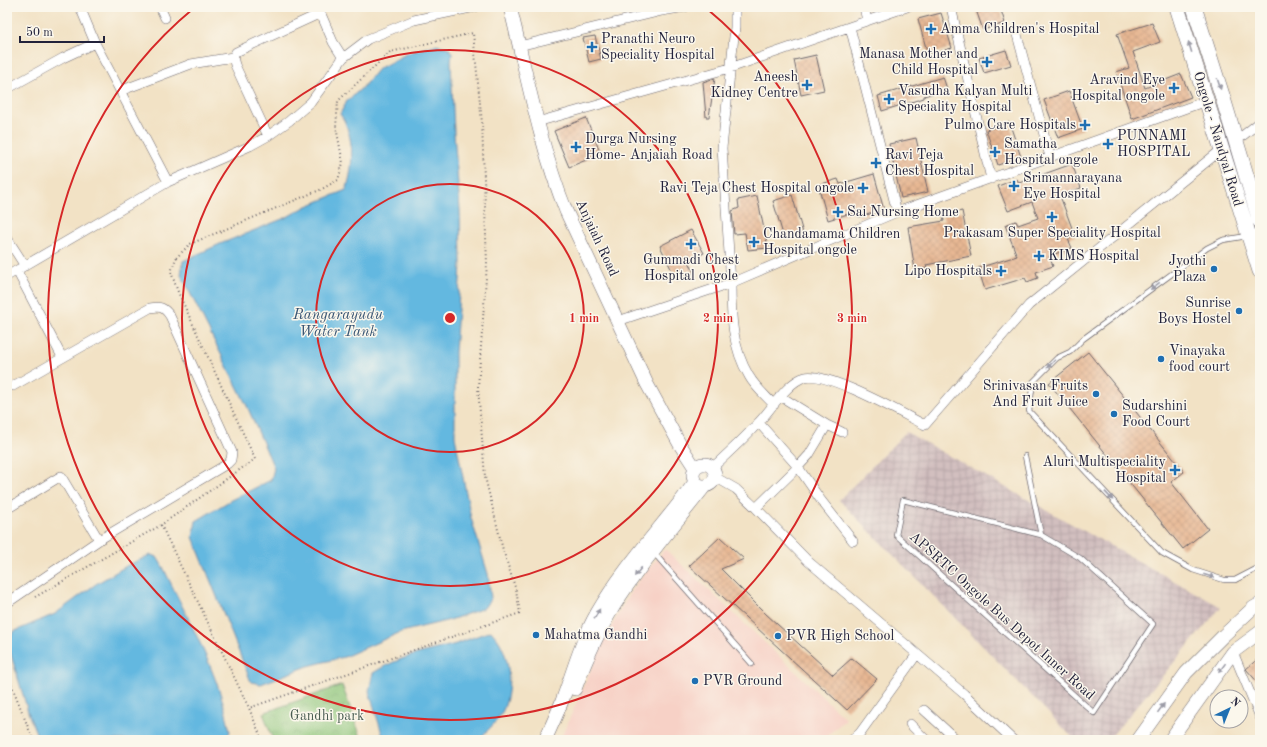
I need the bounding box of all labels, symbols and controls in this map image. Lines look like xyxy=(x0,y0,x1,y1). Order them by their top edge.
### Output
scale bar xyxy=(20,18,104,44)
place label: Amma Children's Hospital xyxy=(940,22,1100,36)
marker: Amma Children's Hospital xyxy=(925,23,937,35)
text: 50 m xyxy=(26,26,53,39)
place label: Pranathi Neuro Speciality Hospital xyxy=(601,32,715,62)
marker: Pranathi Neuro Speciality Hospital xyxy=(586,41,598,53)
one-way arrow xyxy=(1187,41,1193,53)
place label: Manasa Mother and Child Hospital xyxy=(859,47,978,77)
marker: Manasa Mother and Child Hospital xyxy=(981,56,993,68)
place label: Aneesh Kidney Centre xyxy=(711,70,798,100)
street label: Ongole - Nandyal Road xyxy=(1191,70,1245,208)
place label: Aravind Eye Hospital ongole xyxy=(1071,73,1165,103)
one-way arrow xyxy=(1216,78,1222,90)
marker: Aneesh Kidney Centre xyxy=(801,79,813,91)
marker: Aravind Eye Hospital ongole xyxy=(1168,82,1180,94)
place label: Vasudha Kalyan Multi Speciality Hospital xyxy=(898,84,1032,114)
marker: Vasudha Kalyan Multi Speciality Hospital xyxy=(883,93,895,105)
place label: Pulmo Care Hospitals xyxy=(944,118,1076,132)
marker: Pulmo Care Hospitals xyxy=(1079,119,1091,131)
place label: PUNNAMI HOSPITAL xyxy=(1117,129,1191,159)
place label: Durga Nursing Home- Anjaiah Road xyxy=(585,132,713,162)
place label: Samatha Hospital ongole xyxy=(1004,137,1098,167)
marker: PUNNAMI HOSPITAL xyxy=(1102,138,1114,150)
marker: Durga Nursing Home- Anjaiah Road xyxy=(570,141,582,153)
marker: Samatha Hospital ongole xyxy=(989,146,1001,158)
place label: Ravi Teja Chest Hospital xyxy=(885,148,974,178)
marker: Ravi Teja Chest Hospital xyxy=(870,157,882,169)
place label: Srimannarayana Eye Hospital xyxy=(1023,171,1122,201)
marker: Srimannarayana Eye Hospital xyxy=(1008,180,1020,192)
place label: Ravi Teja Chest Hospital ongole xyxy=(659,181,854,195)
marker: Ravi Teja Chest Hospital ongole xyxy=(857,182,869,194)
street label: Anjaiah Road xyxy=(573,197,621,279)
place label: Sai Nursing Home xyxy=(847,205,959,219)
marker: Sai Nursing Home xyxy=(832,206,844,218)
marker: Prakasam Super Speciality Hospital xyxy=(1046,211,1058,223)
place label: Prakasam Super Speciality Hospital xyxy=(943,226,1161,240)
place label: Chandamama Children Hospital ongole xyxy=(763,227,901,257)
marker: Chandamama Children Hospital ongole xyxy=(748,236,760,248)
marker: Gummadi Chest Hospital ongole xyxy=(685,238,697,250)
place label: KIMS Hospital xyxy=(1048,249,1139,263)
marker: KIMS Hospital xyxy=(1033,250,1045,262)
place label: Gummadi Chest Hospital ongole xyxy=(643,253,739,283)
place label: Jyothi Plaza xyxy=(1168,254,1206,284)
place label: Lipo Hospitals xyxy=(904,264,992,278)
marker: Jyothi Plaza xyxy=(1209,264,1219,274)
marker: Lipo Hospitals xyxy=(995,265,1007,277)
one-way arrow xyxy=(1149,282,1160,290)
place label: Sunrise Boys Hostel xyxy=(1158,296,1231,326)
marker: Sunrise Boys Hostel xyxy=(1234,306,1244,316)
water label: Rangarayudu Water Tank xyxy=(292,308,383,340)
centre of rings xyxy=(443,311,457,325)
text: 1 min xyxy=(569,313,599,325)
text: 2 min xyxy=(703,313,733,325)
text: 3 min xyxy=(837,313,867,325)
place label: Vinayaka food court xyxy=(1169,344,1230,374)
marker: Vinayaka food court xyxy=(1156,354,1166,364)
one-way arrow xyxy=(1046,359,1056,369)
place label: Srinivasan Fruits And Fruit Juice xyxy=(983,379,1088,409)
marker: Srinivasan Fruits And Fruit Juice xyxy=(1091,389,1101,399)
place label: Sudarshini Food Court xyxy=(1122,399,1190,429)
marker: Sudarshini Food Court xyxy=(1109,409,1119,419)
place label: Aluri Multispeciality Hospital xyxy=(1042,455,1167,485)
marker: Aluri Multispeciality Hospital xyxy=(1169,464,1181,476)
one-way arrow xyxy=(1104,491,1114,501)
street label: APSRTC Ongole Bus Depot Inner Road xyxy=(907,529,1097,703)
one-way arrow xyxy=(633,567,642,578)
one-way arrow xyxy=(1204,573,1216,579)
one-way arrow xyxy=(594,608,601,619)
place label: Mahatma Gandhi xyxy=(544,628,648,642)
place label: PVR High School xyxy=(786,629,894,643)
marker: Mahatma Gandhi xyxy=(531,630,541,640)
marker: PVR High School xyxy=(773,631,783,641)
one-way arrow xyxy=(1218,663,1226,673)
place label: PVR Ground xyxy=(703,674,782,688)
marker: PVR Ground xyxy=(690,676,700,686)
north arrow xyxy=(1209,689,1249,729)
text: N xyxy=(1228,696,1242,710)
one-way arrow xyxy=(1157,703,1165,714)
park label: Gandhi park xyxy=(290,709,364,723)

